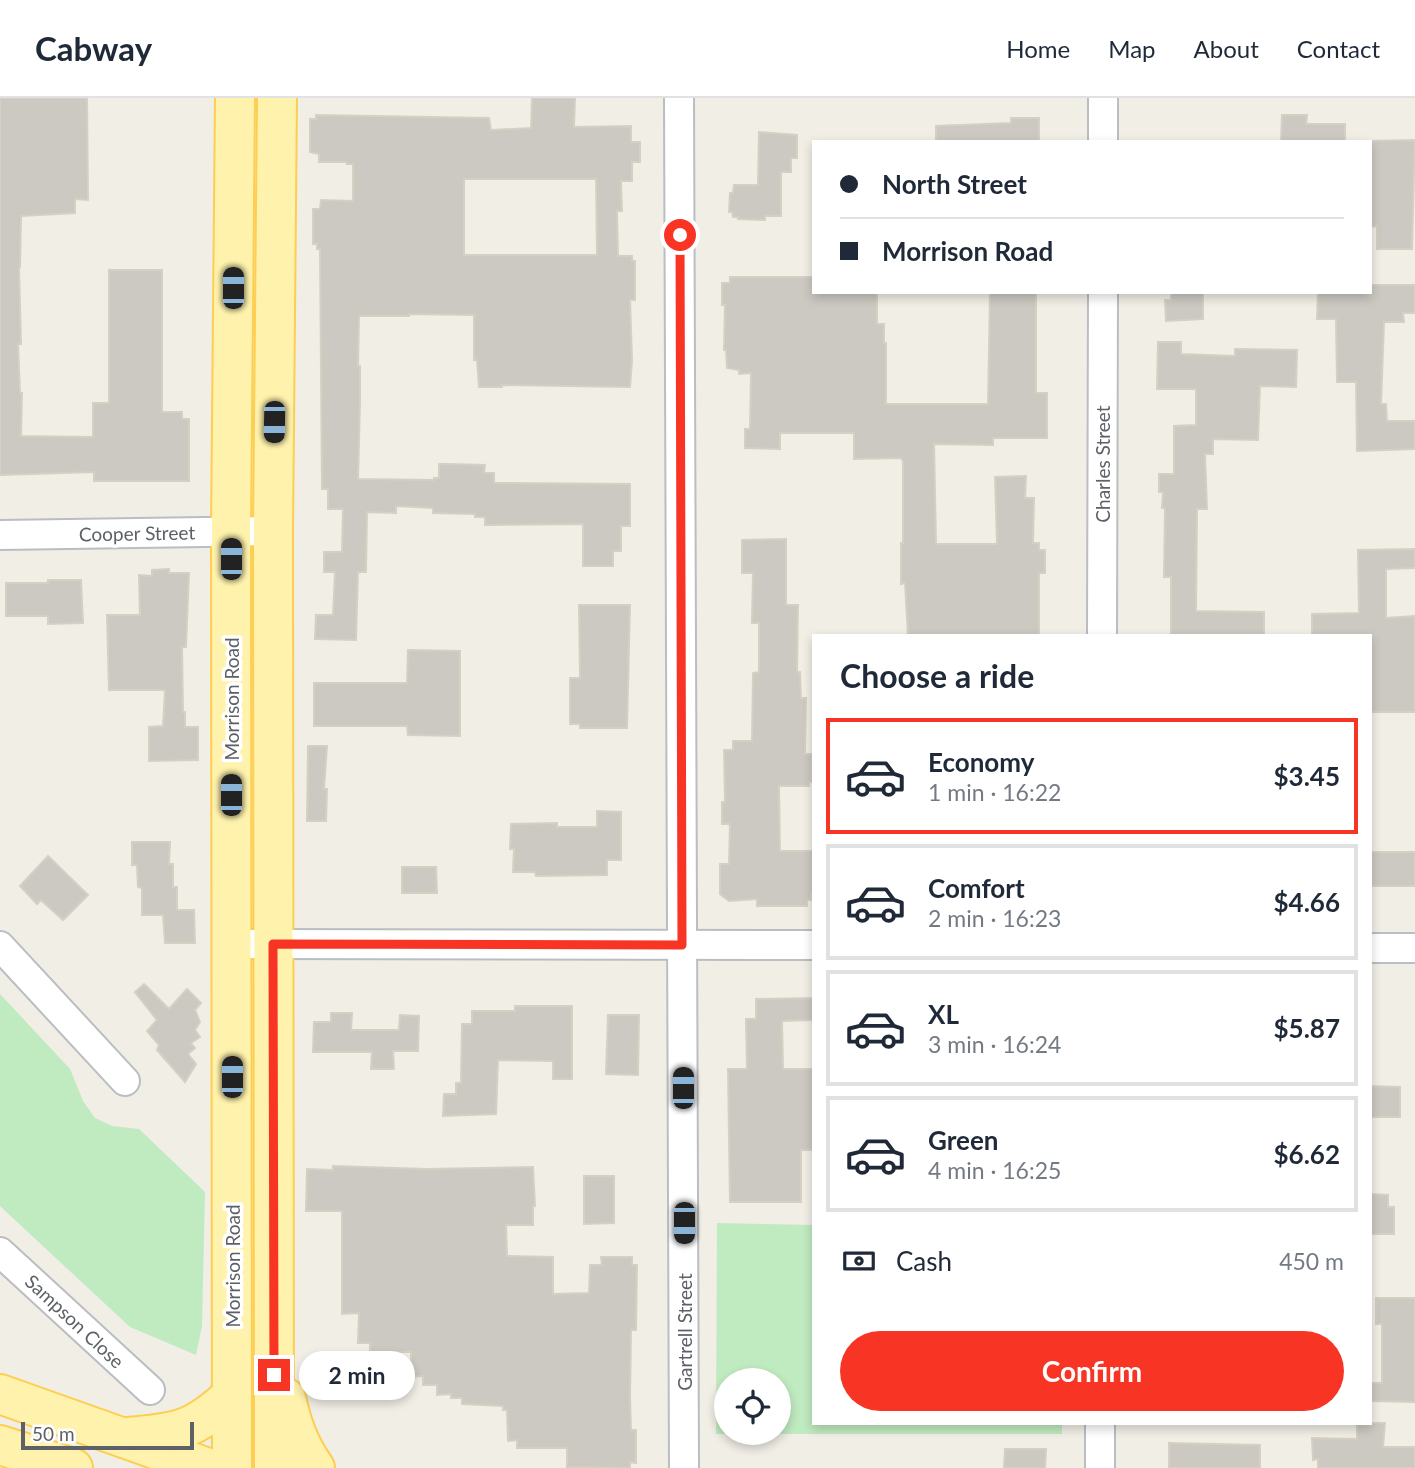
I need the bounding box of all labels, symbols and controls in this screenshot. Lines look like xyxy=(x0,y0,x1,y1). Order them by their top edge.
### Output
text: Cabway xyxy=(35,28,152,68)
text: Home xyxy=(1006,34,1070,63)
text: Map xyxy=(1108,34,1156,63)
text: About xyxy=(1194,34,1259,63)
text: Contact xyxy=(1297,34,1380,63)
text: North Street xyxy=(882,168,1027,200)
route start xyxy=(664,219,696,251)
text: Morrison Road xyxy=(882,235,1053,267)
car xyxy=(223,267,244,309)
car xyxy=(264,401,285,443)
street label: Charles Street xyxy=(1091,405,1114,523)
street label: Cooper Street xyxy=(79,520,195,546)
car xyxy=(221,538,242,580)
street label: Morrison Road xyxy=(220,637,243,761)
text: Choose a ride xyxy=(840,656,1034,695)
icon: car xyxy=(844,745,907,808)
text: Economy xyxy=(928,746,1034,778)
text: $3.45 xyxy=(1274,760,1340,792)
car xyxy=(221,774,242,816)
text: 1 min · 16:22 xyxy=(928,778,1061,806)
icon: car xyxy=(844,871,907,934)
text: Comfort xyxy=(928,872,1025,904)
text: $4.66 xyxy=(1274,886,1340,918)
text: 2 min · 16:23 xyxy=(928,904,1061,932)
icon: car xyxy=(844,997,907,1060)
text: XL xyxy=(928,998,959,1030)
text: $5.87 xyxy=(1274,1012,1340,1044)
text: 3 min · 16:24 xyxy=(928,1030,1061,1058)
car xyxy=(222,1056,243,1098)
car xyxy=(673,1067,694,1109)
icon: car xyxy=(844,1123,907,1186)
text: Green xyxy=(928,1124,998,1156)
text: $6.62 xyxy=(1274,1138,1340,1170)
text: 4 min · 16:25 xyxy=(928,1156,1061,1184)
car xyxy=(674,1202,695,1244)
street label: Morrison Road xyxy=(221,1204,244,1328)
icon: cash xyxy=(840,1242,878,1280)
text: Cash xyxy=(896,1245,952,1277)
text: 450 m xyxy=(1279,1247,1344,1275)
street label: Sampson Close xyxy=(21,1269,129,1373)
street label: Gartrell Street xyxy=(673,1273,696,1391)
button: Confirm xyxy=(840,1331,1344,1411)
callout: 2 min xyxy=(298,1350,414,1400)
route end xyxy=(258,1359,290,1391)
text: 2 min xyxy=(328,1361,386,1389)
map controls xyxy=(714,1368,791,1445)
button: locate xyxy=(714,1368,791,1445)
scale bar xyxy=(21,1419,194,1451)
text: 50 m xyxy=(32,1422,75,1445)

